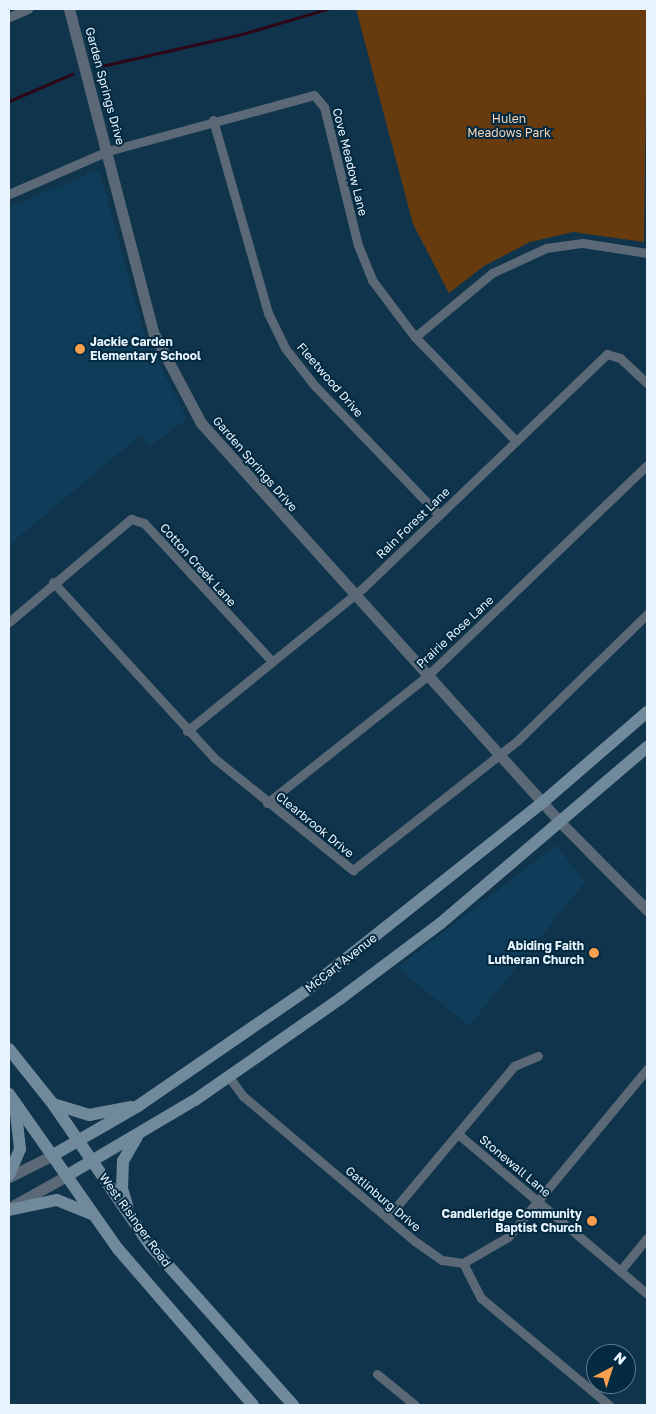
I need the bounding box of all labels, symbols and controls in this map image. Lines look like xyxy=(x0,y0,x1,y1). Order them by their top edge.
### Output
street label: Garden Springs Drive xyxy=(82,26,128,146)
street label: Cove Meadow Lane xyxy=(330,106,370,218)
park label: Hulen Meadows Park xyxy=(467,112,551,140)
place label: Jackie Carden Elementary School xyxy=(90,335,201,363)
street label: Fleetwood Drive xyxy=(294,340,366,420)
marker: Jackie Carden Elementary School xyxy=(74,343,86,355)
street label: Garden Springs Drive xyxy=(210,413,300,515)
street label: Rain Forest Lane xyxy=(373,484,453,562)
street label: Cotton Creek Lane xyxy=(157,520,239,610)
street label: Prairie Rose Lane xyxy=(414,593,496,671)
street label: Clearbrook Drive xyxy=(273,789,357,861)
street label: McCart Avenue xyxy=(302,931,380,995)
place label: Abiding Faith Lutheran Church xyxy=(488,939,584,967)
marker: Abiding Faith Lutheran Church xyxy=(588,947,600,959)
street label: Stonewall Lane xyxy=(476,1132,554,1200)
street label: Gatlinburg Drive xyxy=(342,1163,424,1235)
street label: West Risinger Road xyxy=(96,1170,174,1270)
place label: Candleridge Community Baptist Church xyxy=(442,1207,582,1235)
marker: Candleridge Community Baptist Church xyxy=(586,1215,598,1227)
north arrow xyxy=(586,1344,636,1394)
text: N xyxy=(611,1348,630,1368)

